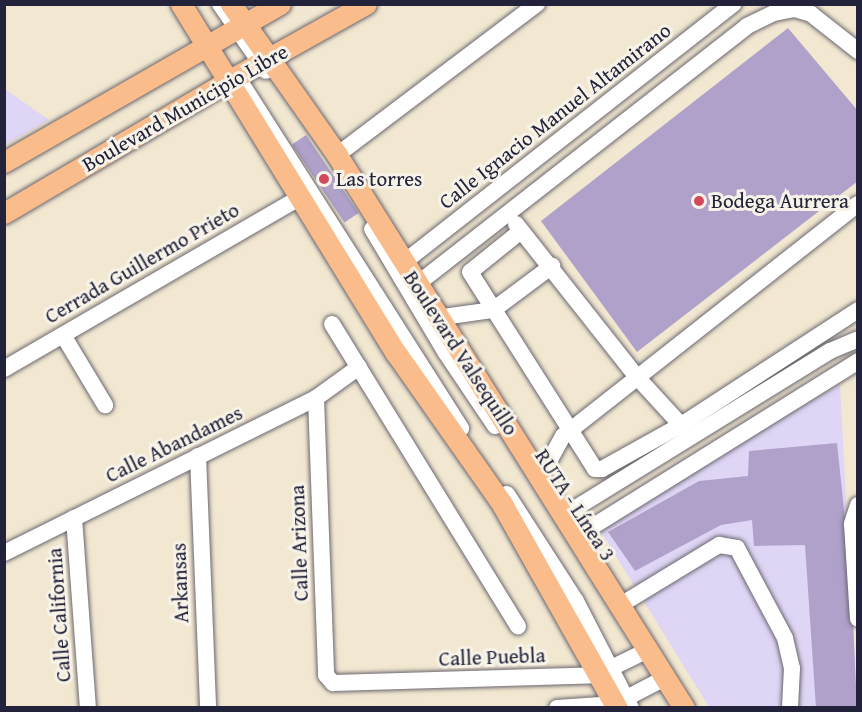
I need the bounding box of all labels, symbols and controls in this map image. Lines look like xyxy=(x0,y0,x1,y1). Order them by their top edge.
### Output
street label: Calle Ignacio Manuel Altamirano xyxy=(434,18,676,214)
street label: Boulevard Municipio Libre xyxy=(78,39,292,177)
place label: Las torres xyxy=(336,166,422,192)
marker: Las torres xyxy=(317,172,331,186)
place label: Bodega Aurrera xyxy=(711,188,849,214)
marker: Bodega Aurrera xyxy=(692,194,706,208)
street label: Cerrada Guillermo Prieto xyxy=(40,197,244,329)
street label: Boulevard Valsequillo xyxy=(398,266,524,440)
street label: Calle Abandames xyxy=(101,400,247,488)
street label: RUTA - Línea 3 xyxy=(530,444,620,566)
street label: Calle Arizona xyxy=(284,484,314,602)
street label: Arkansas xyxy=(166,542,194,624)
street label: Calle California xyxy=(42,547,76,683)
street label: Calle Puebla xyxy=(438,643,546,671)

